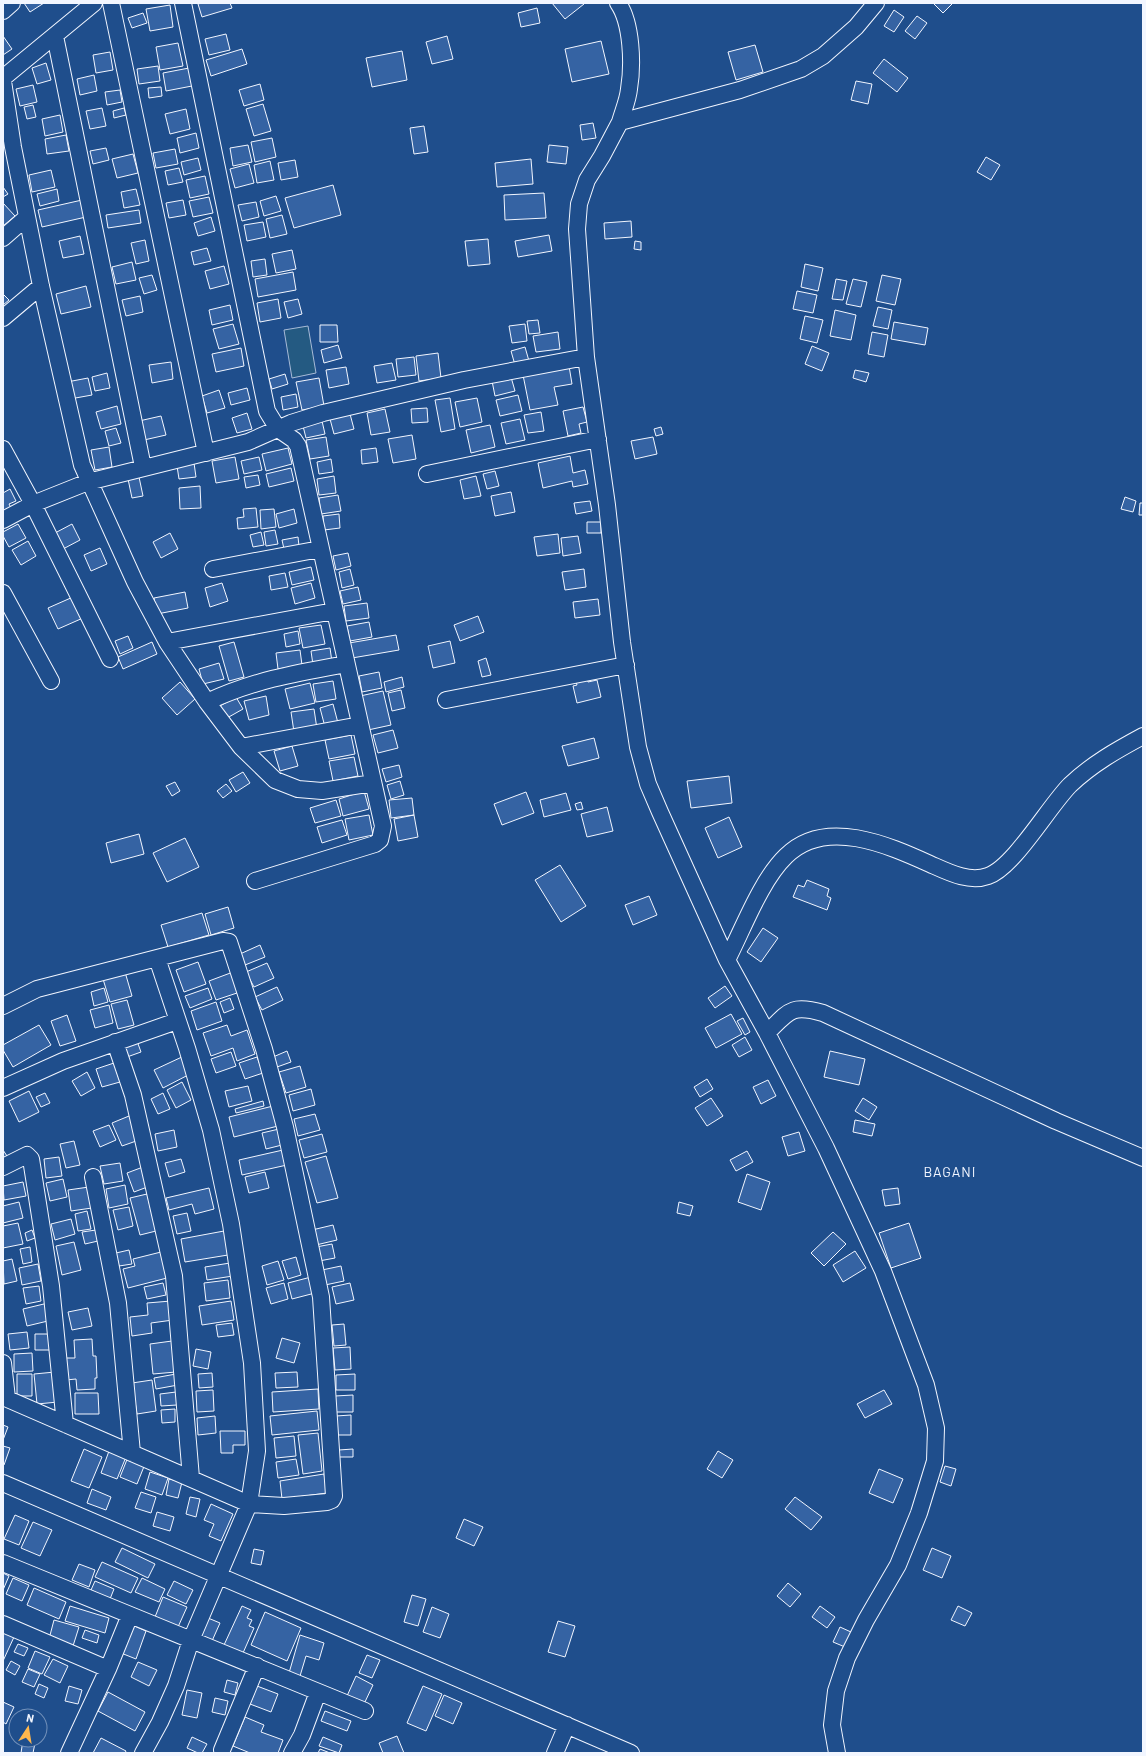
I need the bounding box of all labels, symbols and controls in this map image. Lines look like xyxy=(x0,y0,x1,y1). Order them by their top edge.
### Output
district label: BAGANI xyxy=(924,1163,976,1180)
north arrow xyxy=(8,1708,48,1748)
text: N xyxy=(25,1711,35,1725)

